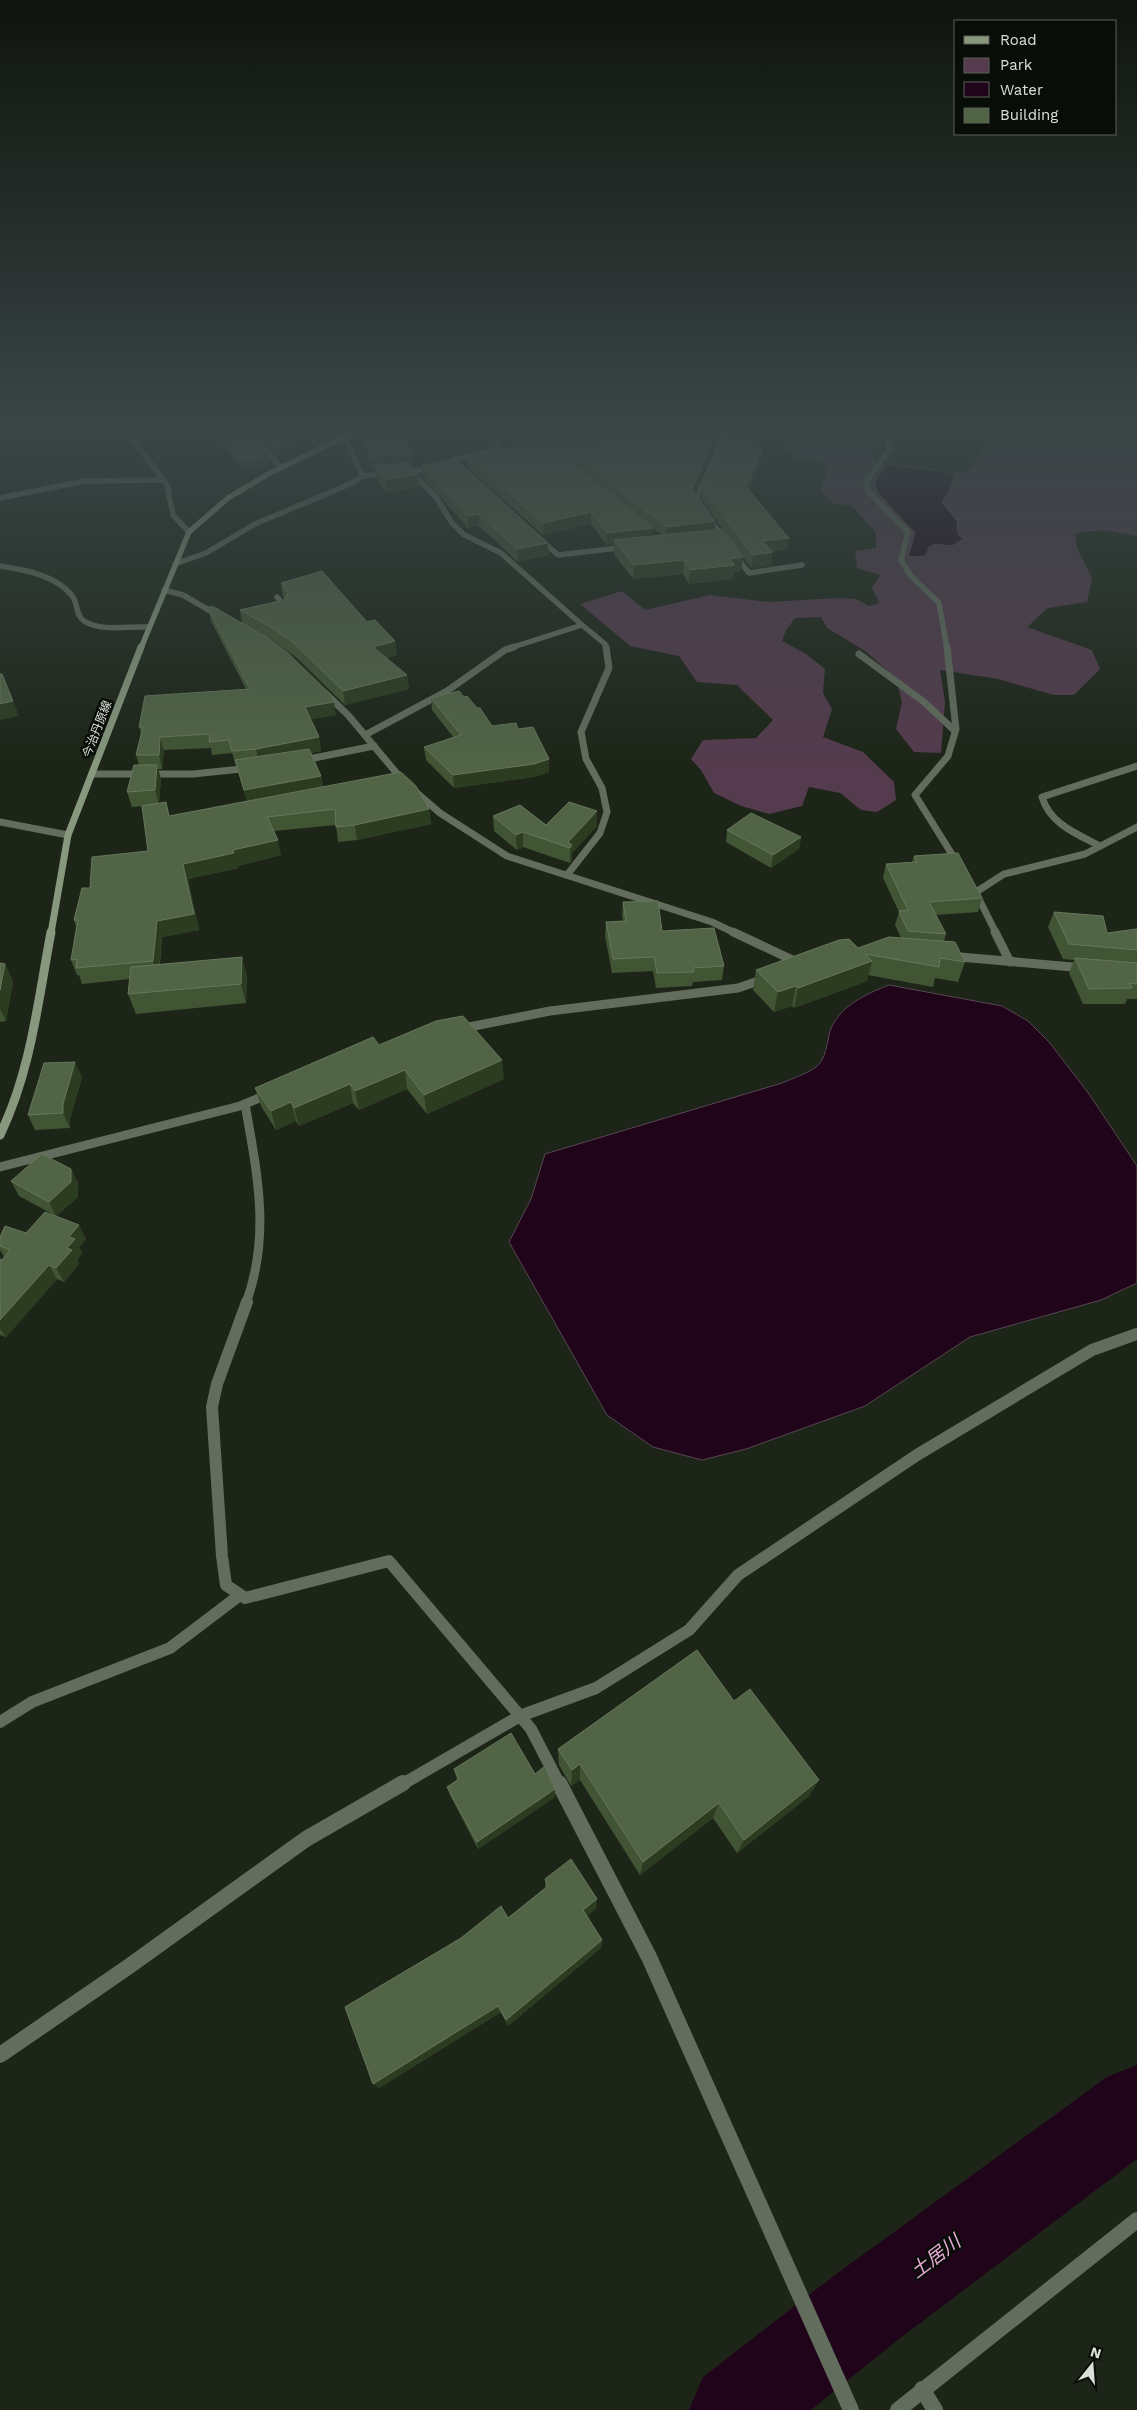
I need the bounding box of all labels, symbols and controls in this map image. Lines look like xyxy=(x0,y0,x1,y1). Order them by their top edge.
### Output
legend xyxy=(954,20,1117,135)
text: Road xyxy=(1000,31,1037,49)
text: Park xyxy=(1000,56,1033,74)
text: Water xyxy=(1000,81,1043,99)
text: Building xyxy=(1000,106,1058,124)
street label: 今治丹原線 xyxy=(80,698,114,760)
water label: 土居川 xyxy=(906,2229,967,2283)
north arrow xyxy=(1067,2340,1117,2390)
text: N xyxy=(1089,2343,1103,2362)

